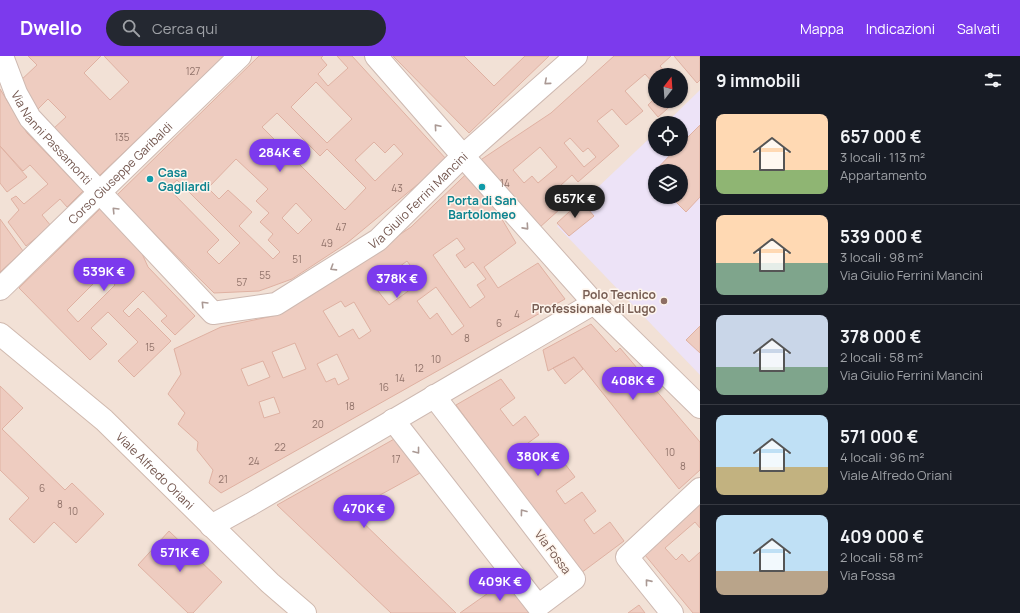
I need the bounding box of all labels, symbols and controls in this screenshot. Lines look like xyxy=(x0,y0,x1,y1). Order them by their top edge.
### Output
search box xyxy=(106,10,386,46)
text: Dwello xyxy=(20,15,82,41)
icon: search xyxy=(120,17,142,39)
text: Cerca qui xyxy=(152,18,218,39)
text: Mappa xyxy=(800,19,844,38)
text: Indicazioni xyxy=(866,19,935,38)
text: Salvati xyxy=(957,19,1000,38)
house number: 127 xyxy=(186,64,200,78)
north arrow xyxy=(648,68,688,108)
map controls xyxy=(648,68,688,204)
text: 9 immobili xyxy=(716,69,800,92)
icon: filters xyxy=(982,69,1004,91)
one-way arrow xyxy=(544,77,551,84)
street label: Via Nanni Passamonti xyxy=(8,87,96,188)
button: locate xyxy=(648,116,688,156)
street label: Corso Giuseppe Garibaldi xyxy=(64,118,176,227)
one-way arrow xyxy=(435,124,442,131)
text: 657 000 € xyxy=(840,125,922,148)
house number: 135 xyxy=(114,130,130,144)
icon: home xyxy=(748,130,796,178)
pin: 284K € xyxy=(247,139,313,173)
text: 284K € xyxy=(258,143,302,161)
street label: Via Giulio Ferrini Mancini xyxy=(365,148,471,252)
text: 3 locali · 113 m² xyxy=(840,148,925,166)
place label: Casa Gagliardi xyxy=(158,164,210,195)
button: layers xyxy=(648,164,688,204)
text: Appartamento xyxy=(840,166,927,184)
marker: Casa Gagliardi xyxy=(145,174,155,184)
house number: 14 xyxy=(500,176,510,190)
house number: 43 xyxy=(391,181,403,195)
marker: Porta di San Bartolomeo xyxy=(477,182,487,192)
pin: 657K € xyxy=(542,185,608,219)
text: 657K € xyxy=(554,189,596,207)
place label: Porta di San Bartolomeo xyxy=(447,192,517,223)
one-way arrow xyxy=(112,207,119,215)
house number: 47 xyxy=(336,220,346,234)
one-way arrow xyxy=(521,222,529,230)
text: 539 000 € xyxy=(840,225,922,248)
icon: home xyxy=(748,231,796,279)
house number: 49 xyxy=(321,236,333,250)
text: 3 locali · 98 m² xyxy=(840,248,924,266)
house number: 51 xyxy=(292,252,302,266)
pin: 539K € xyxy=(71,258,137,292)
text: 539K € xyxy=(83,262,125,280)
one-way arrow xyxy=(331,263,338,270)
pin: 378K € xyxy=(364,265,430,299)
text: Via Giulio Ferrini Mancini xyxy=(840,266,983,284)
house number: 55 xyxy=(259,268,271,282)
text: 378K € xyxy=(376,269,418,287)
house number: 57 xyxy=(237,275,247,289)
place label: Polo Tecnico Professionale di Lugo xyxy=(532,286,656,317)
marker: Polo Tecnico Professionale di Lugo xyxy=(659,296,669,306)
one-way arrow xyxy=(201,301,209,309)
house number: 4 xyxy=(514,307,520,321)
house number: 6 xyxy=(496,316,502,330)
text: 378 000 € xyxy=(840,325,921,348)
house number: 8 xyxy=(464,331,470,345)
icon: home xyxy=(748,331,796,379)
house number: 15 xyxy=(145,340,155,354)
text: 2 locali · 58 m² xyxy=(840,348,923,366)
house number: 10 xyxy=(431,352,441,366)
house number: 12 xyxy=(414,361,424,375)
text: Via Giulio Ferrini Mancini xyxy=(840,366,983,384)
pin: 408K € xyxy=(600,367,666,401)
house number: 14 xyxy=(395,371,405,385)
text: 408K € xyxy=(611,371,655,389)
house number: 16 xyxy=(379,380,389,394)
house number: 18 xyxy=(345,399,355,413)
house number: 20 xyxy=(312,417,324,431)
text: 571 000 € xyxy=(840,425,918,448)
street label: Viale Alfredo Oriani xyxy=(112,428,198,513)
icon: home xyxy=(748,431,796,479)
house number: 22 xyxy=(274,440,286,454)
pin: 380K € xyxy=(505,443,571,477)
house number: 10 xyxy=(665,445,675,459)
one-way arrow xyxy=(412,447,420,454)
text: 380K € xyxy=(516,447,560,465)
text: 4 locali · 96 m² xyxy=(840,448,925,466)
house number: 17 xyxy=(392,452,400,466)
house number: 24 xyxy=(248,454,260,468)
house number: 8 xyxy=(680,459,686,473)
text: Viale Alfredo Oriani xyxy=(840,466,952,484)
house number: 21 xyxy=(218,472,228,486)
house number: 6 xyxy=(39,481,45,495)
pin: 470K € xyxy=(331,495,397,529)
house number: 8 xyxy=(57,497,63,511)
text: 470K € xyxy=(342,499,386,517)
house number: 10 xyxy=(68,504,78,518)
one-way arrow xyxy=(520,510,527,517)
text: 409 000 € xyxy=(840,525,924,548)
street label: Via Fossa xyxy=(531,527,575,577)
icon: home xyxy=(748,531,796,579)
pin: 571K € xyxy=(147,539,213,573)
text: 571K € xyxy=(160,543,200,561)
text: 2 locali · 58 m² xyxy=(840,548,923,566)
text: Via Fossa xyxy=(840,566,895,584)
pin: 409K € xyxy=(467,568,533,602)
text: 409K € xyxy=(478,572,522,590)
one-way arrow xyxy=(645,580,652,587)

